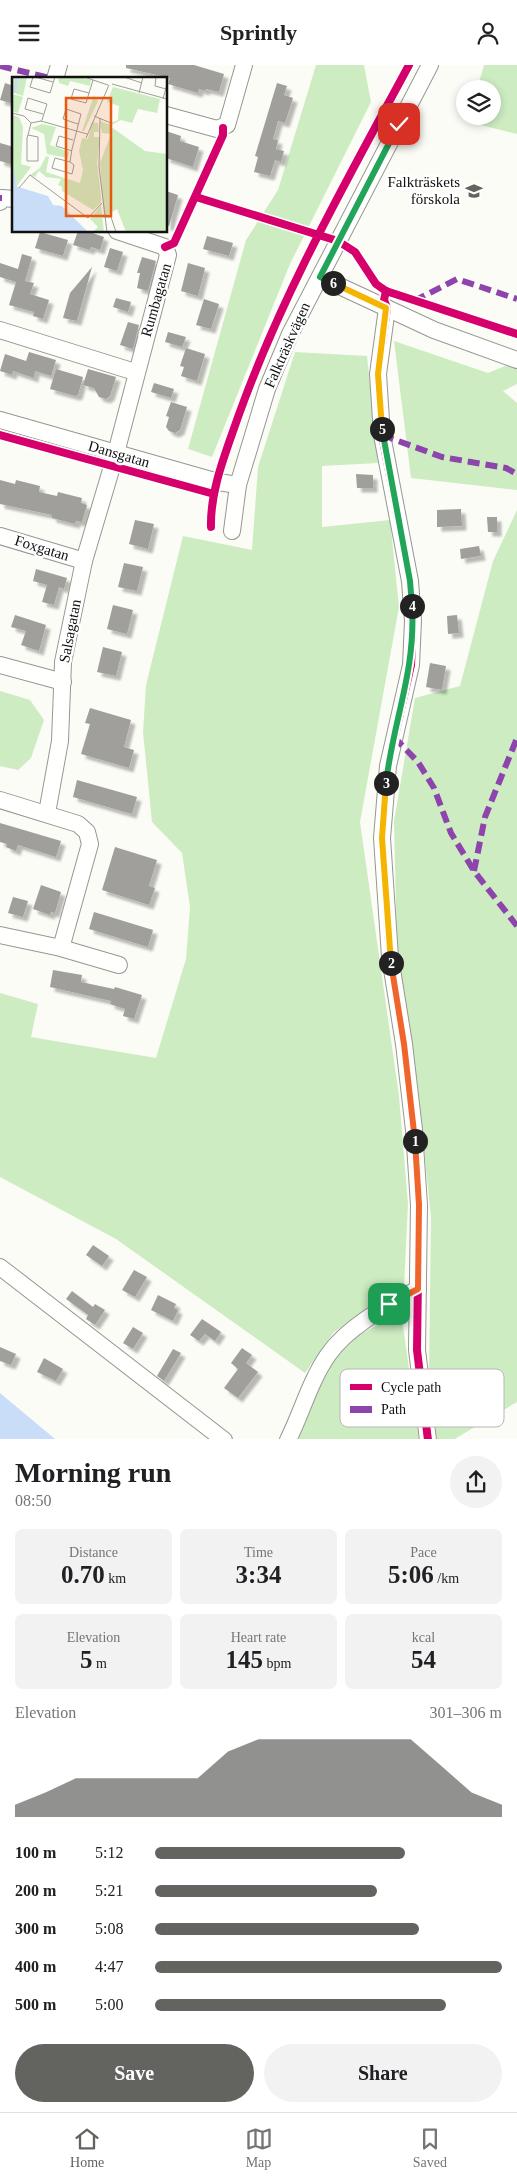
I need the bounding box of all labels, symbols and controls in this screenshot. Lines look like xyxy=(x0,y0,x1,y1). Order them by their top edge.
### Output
icon: menu xyxy=(15,19,43,47)
icon: person xyxy=(474,19,502,47)
text: Sprintly xyxy=(220,20,297,45)
inset map xyxy=(12,77,168,233)
map controls xyxy=(456,80,501,125)
button: layers xyxy=(456,80,501,125)
pin xyxy=(378,103,420,145)
icon: check xyxy=(385,110,413,138)
place label: Falkträskets förskola xyxy=(388,174,460,207)
school or university icon: Falkträskets förskola xyxy=(464,181,484,201)
street label: Rumbagatan xyxy=(138,261,174,339)
pin: 6 xyxy=(320,271,346,295)
text: 6 xyxy=(330,276,337,291)
street label: Falkträskvägen xyxy=(261,299,313,390)
pin: 5 xyxy=(370,417,394,441)
text: 5 xyxy=(379,422,386,437)
street label: Dansgatan xyxy=(86,438,152,471)
street label: Foxgatan xyxy=(13,532,72,564)
pin: 4 xyxy=(400,593,424,619)
street label: Salsagatan xyxy=(56,598,84,664)
text: 4 xyxy=(409,599,416,614)
pin: 3 xyxy=(374,771,398,795)
text: 3 xyxy=(383,776,390,791)
pin: 2 xyxy=(378,951,404,975)
text: 2 xyxy=(388,956,395,971)
pin: 1 xyxy=(402,1129,428,1153)
text: 1 xyxy=(412,1134,419,1149)
pin xyxy=(368,1283,410,1325)
icon: arrive xyxy=(375,1290,403,1318)
legend xyxy=(340,1369,504,1427)
text: Cycle path xyxy=(381,1380,441,1395)
text: Path xyxy=(381,1402,406,1417)
button: share xyxy=(450,1456,502,1508)
text: Morning run xyxy=(15,1457,171,1488)
text: 08:50 xyxy=(15,1492,51,1509)
text: Distance xyxy=(69,1545,118,1560)
text: Time xyxy=(244,1545,273,1560)
text: Pace xyxy=(410,1545,437,1560)
text: 0.70 xyxy=(61,1561,105,1588)
text: 3:34 xyxy=(236,1561,281,1588)
text: 5:06 xyxy=(388,1561,434,1588)
text: km xyxy=(105,1571,126,1586)
text: /km xyxy=(434,1571,459,1586)
text: Elevation xyxy=(67,1630,120,1645)
text: Heart rate xyxy=(231,1630,286,1645)
text: kcal xyxy=(412,1630,435,1645)
text: 5 xyxy=(80,1646,93,1673)
text: 145 xyxy=(226,1646,263,1673)
text: 54 xyxy=(411,1646,436,1673)
text: m xyxy=(93,1656,107,1671)
text: bpm xyxy=(263,1656,291,1671)
text: Elevation xyxy=(15,1704,76,1721)
text: 301–306 m xyxy=(430,1704,502,1721)
text: 100 m xyxy=(15,1844,56,1861)
text: 5:12 xyxy=(95,1844,123,1861)
text: 200 m xyxy=(15,1882,56,1899)
text: 5:21 xyxy=(95,1882,123,1899)
text: 300 m xyxy=(15,1920,56,1937)
text: 5:08 xyxy=(95,1920,123,1937)
text: 400 m xyxy=(15,1958,56,1975)
text: 4:47 xyxy=(95,1958,123,1975)
text: 500 m xyxy=(15,1996,56,2013)
text: 5:00 xyxy=(95,1996,123,2013)
button: Save xyxy=(15,2044,254,2102)
button: Share xyxy=(264,2044,502,2102)
tab: Home xyxy=(70,2125,104,2171)
tab: Map xyxy=(245,2125,273,2171)
tab: Saved xyxy=(413,2125,447,2171)

